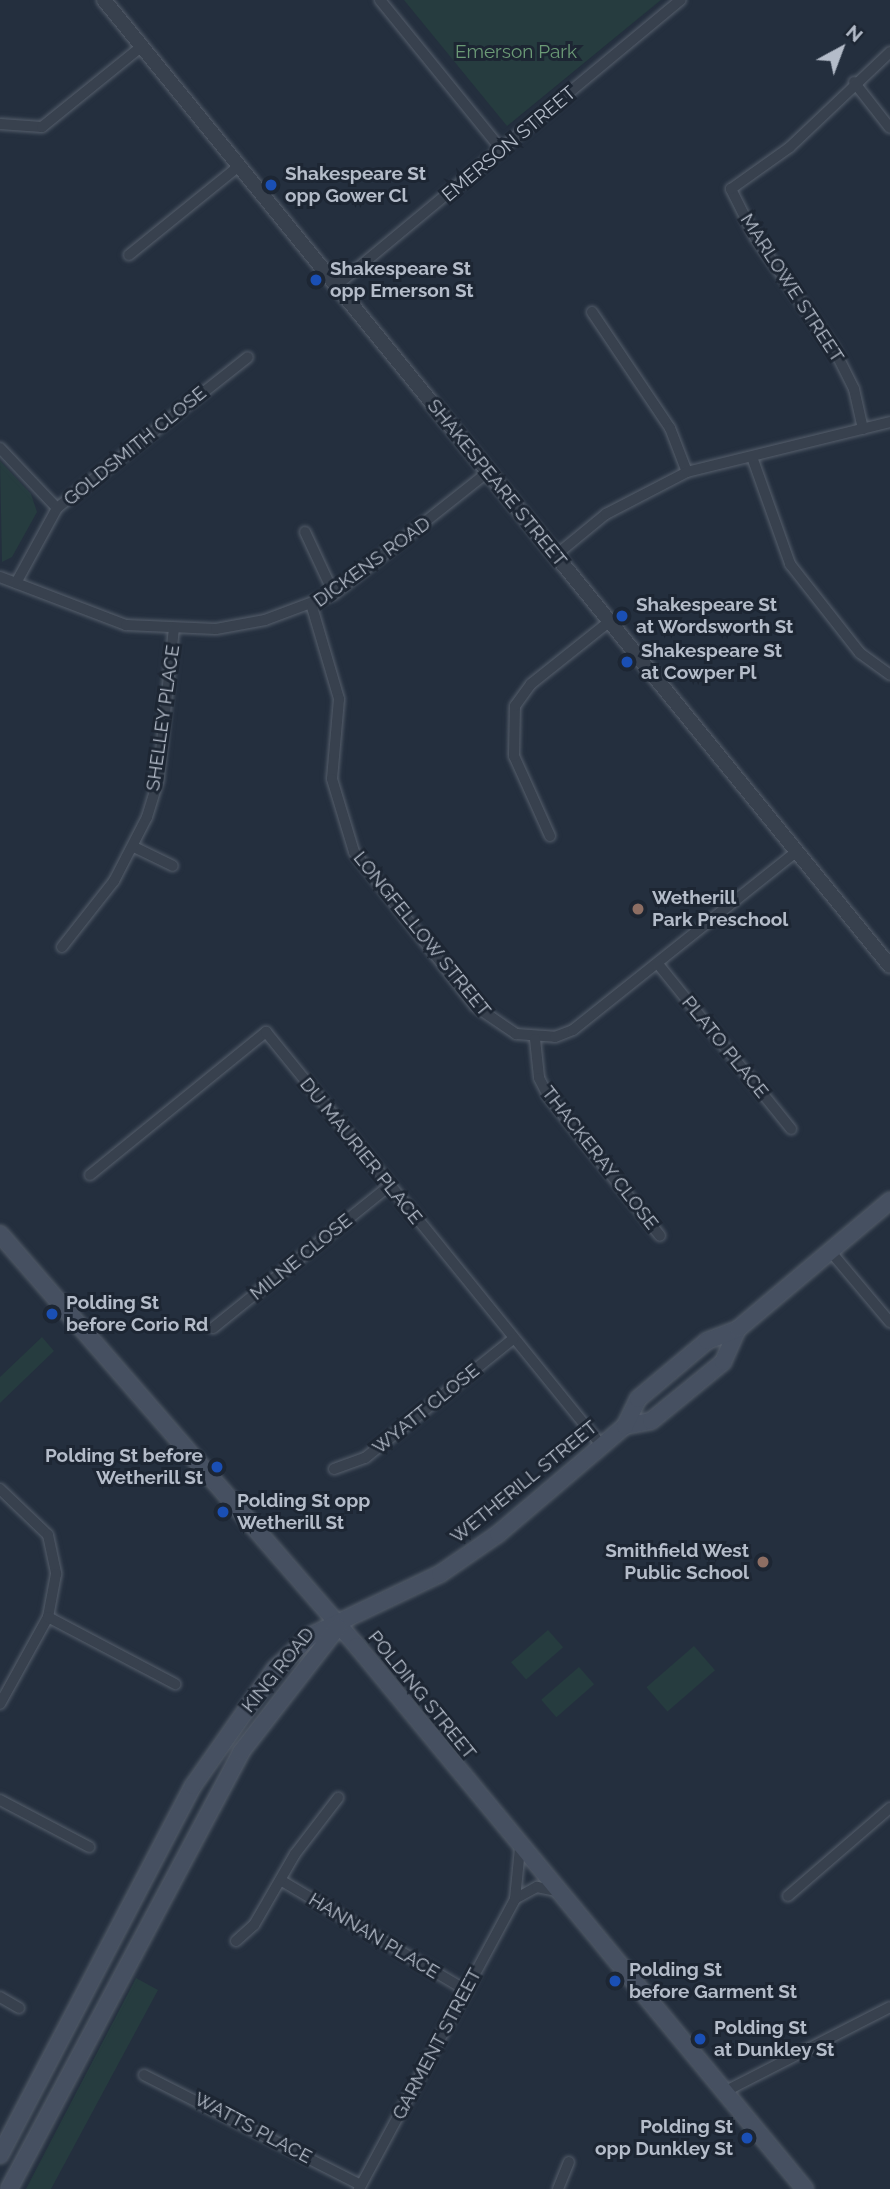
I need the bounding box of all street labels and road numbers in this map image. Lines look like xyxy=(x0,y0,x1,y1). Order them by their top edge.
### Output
street label: EMERSON STREET xyxy=(437,81,581,207)
street label: MARLOWE STREET xyxy=(735,209,849,367)
street label: GOLDSMITH CLOSE xyxy=(59,381,211,511)
street label: SHAKESPEARE STREET xyxy=(422,395,572,571)
street label: DICKENS ROAD xyxy=(309,512,435,612)
street label: SHELLEY PLACE xyxy=(141,643,185,793)
street label: LONGFELLOW STREET xyxy=(348,847,496,1021)
street label: PLATO PLACE xyxy=(677,991,773,1103)
street label: DU MAURIER PLACE xyxy=(295,1073,427,1229)
street label: THACKERAY CLOSE xyxy=(537,1081,663,1235)
street label: MILNE CLOSE xyxy=(245,1209,357,1305)
street label: WYATT CLOSE xyxy=(368,1359,484,1459)
street label: WETHERILL STREET xyxy=(446,1416,602,1548)
street label: KING ROAD xyxy=(237,1623,319,1717)
street label: POLDING STREET xyxy=(363,1626,481,1764)
street label: HANNAN PLACE xyxy=(305,1888,443,1984)
street label: GARMENT STREET xyxy=(387,1964,487,2124)
street label: WATTS PLACE xyxy=(190,2087,316,2169)

